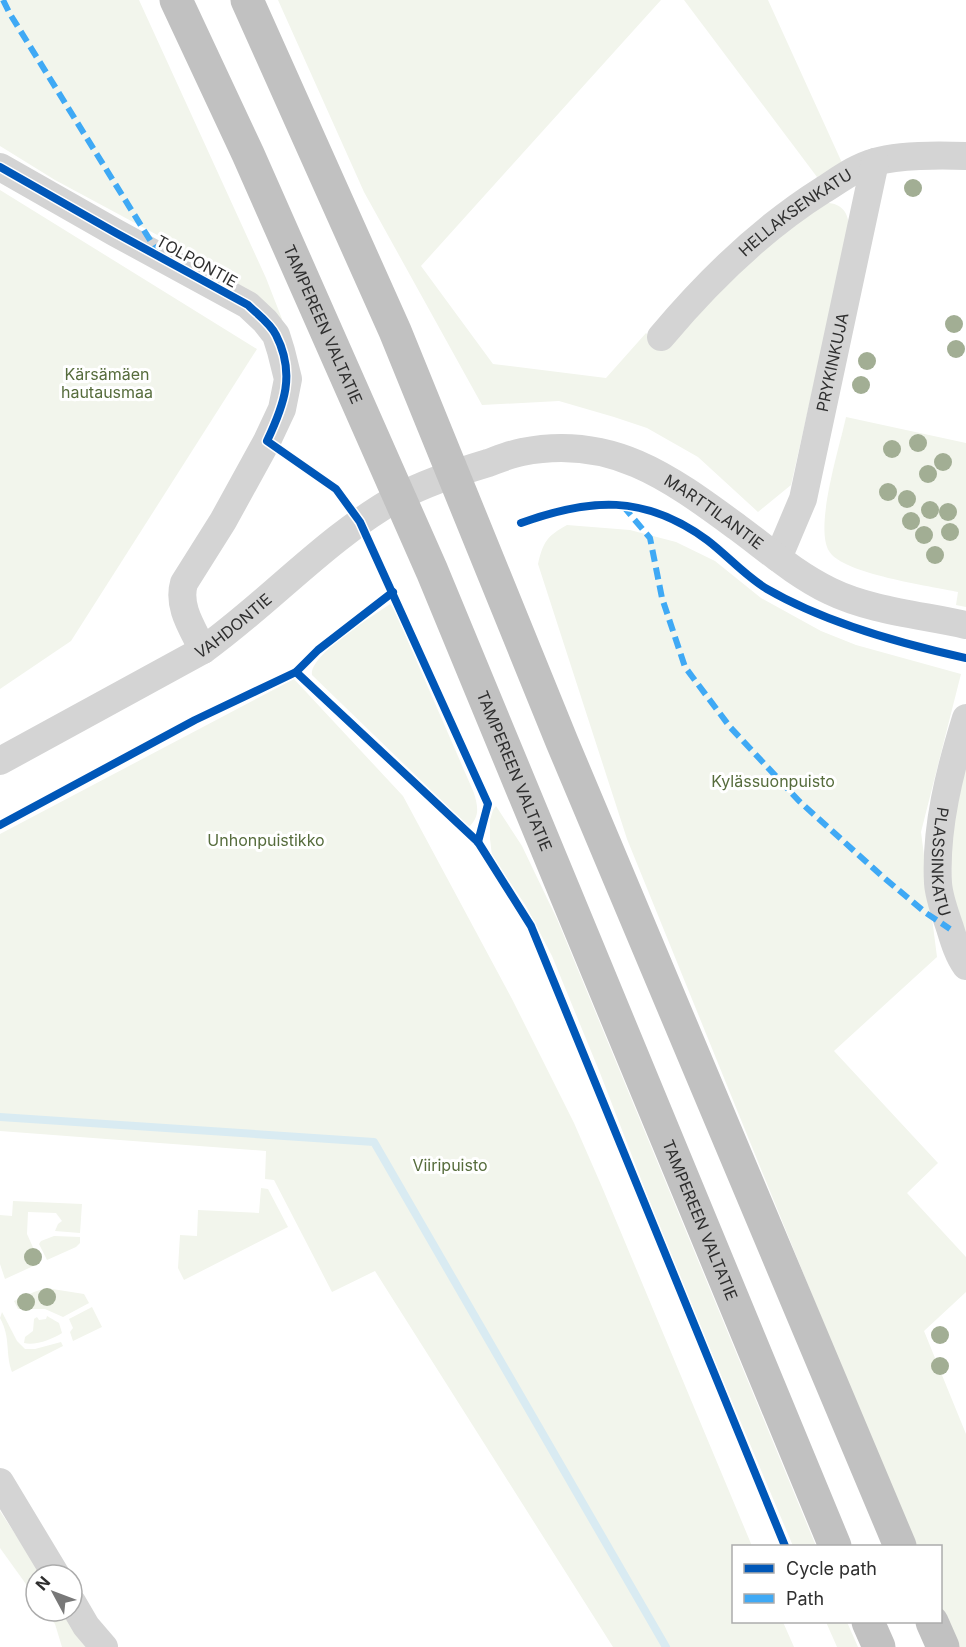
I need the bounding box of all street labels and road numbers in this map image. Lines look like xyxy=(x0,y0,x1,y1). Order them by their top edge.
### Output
street label: HELLAKSENKATU xyxy=(734,164,855,260)
street label: TOLPONTIE xyxy=(153,230,241,292)
street label: TAMPEREEN VALTATIE xyxy=(279,242,367,407)
street label: PRYKINKUJA xyxy=(812,311,853,413)
street label: MARTTILANTIE xyxy=(661,470,768,554)
street label: VAHDONTIE xyxy=(191,589,276,663)
street label: TAMPEREEN VALTATIE xyxy=(473,688,557,854)
street label: PLASSINKATU xyxy=(928,806,955,919)
street label: TAMPEREEN VALTATIE xyxy=(658,1137,742,1303)

